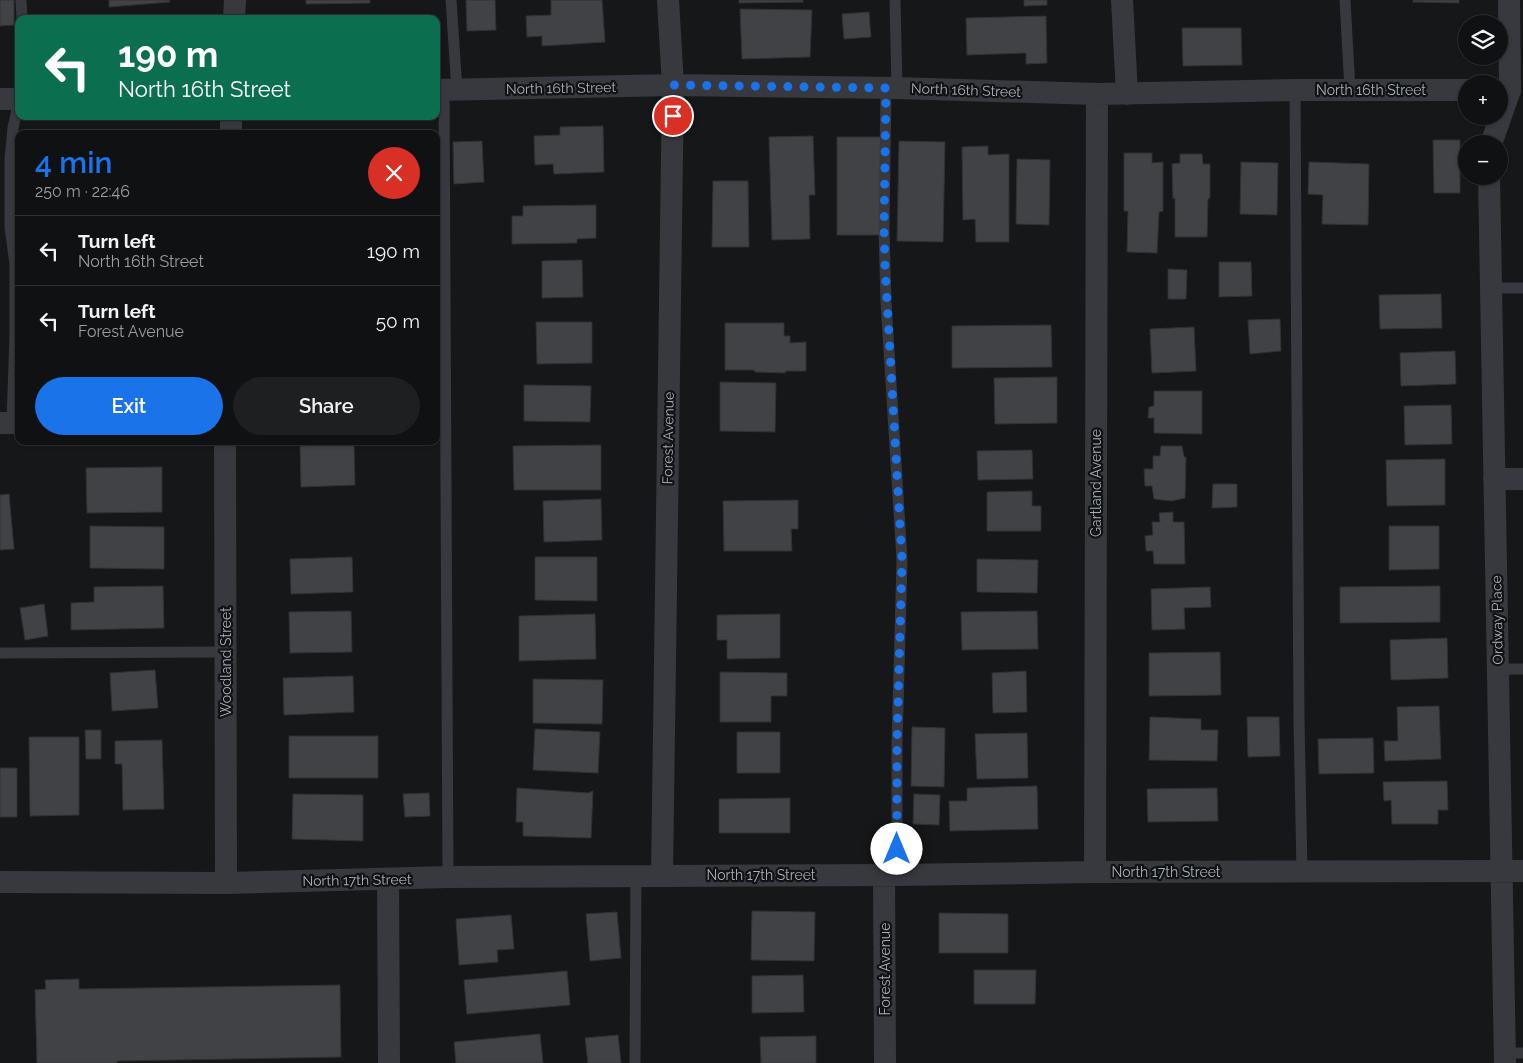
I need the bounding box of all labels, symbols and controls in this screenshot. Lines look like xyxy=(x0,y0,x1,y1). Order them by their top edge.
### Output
map controls xyxy=(1458,15,1508,185)
button: layers xyxy=(1458,15,1508,65)
text: 190 m xyxy=(118,34,218,75)
icon: left xyxy=(35,35,100,100)
button: + xyxy=(1458,75,1508,125)
text: North 16th Street xyxy=(118,76,291,102)
street label: North 16th Street xyxy=(506,79,616,97)
street label: North 16th Street xyxy=(911,80,1022,100)
street label: North 16th Street xyxy=(1316,82,1426,98)
pin xyxy=(652,95,694,137)
icon: arrive xyxy=(659,102,687,130)
button: − xyxy=(1458,135,1508,185)
text: 4 min xyxy=(35,145,112,180)
button: close xyxy=(368,147,420,199)
text: 250 m · 22:46 xyxy=(35,182,130,201)
text: Turn left xyxy=(78,230,155,252)
icon: left xyxy=(35,237,63,265)
text: 190 m xyxy=(367,240,420,262)
text: North 16th Street xyxy=(78,252,204,271)
text: Turn left xyxy=(78,300,155,322)
icon: left xyxy=(35,307,63,335)
text: 50 m xyxy=(376,310,420,332)
text: Forest Avenue xyxy=(78,322,184,341)
button: Exit xyxy=(35,377,223,435)
button: Share xyxy=(233,377,420,435)
street label: Forest Avenue xyxy=(659,391,677,485)
street label: Gartland Avenue xyxy=(1088,429,1104,537)
street label: Ordway Place xyxy=(1488,575,1506,665)
street label: Woodland Street xyxy=(218,607,234,717)
position arrow xyxy=(870,822,922,874)
street label: North 17th Street xyxy=(1112,864,1221,880)
street label: North 17th Street xyxy=(707,867,816,883)
street label: North 17th Street xyxy=(302,871,412,889)
street label: Forest Avenue xyxy=(877,923,893,1015)

